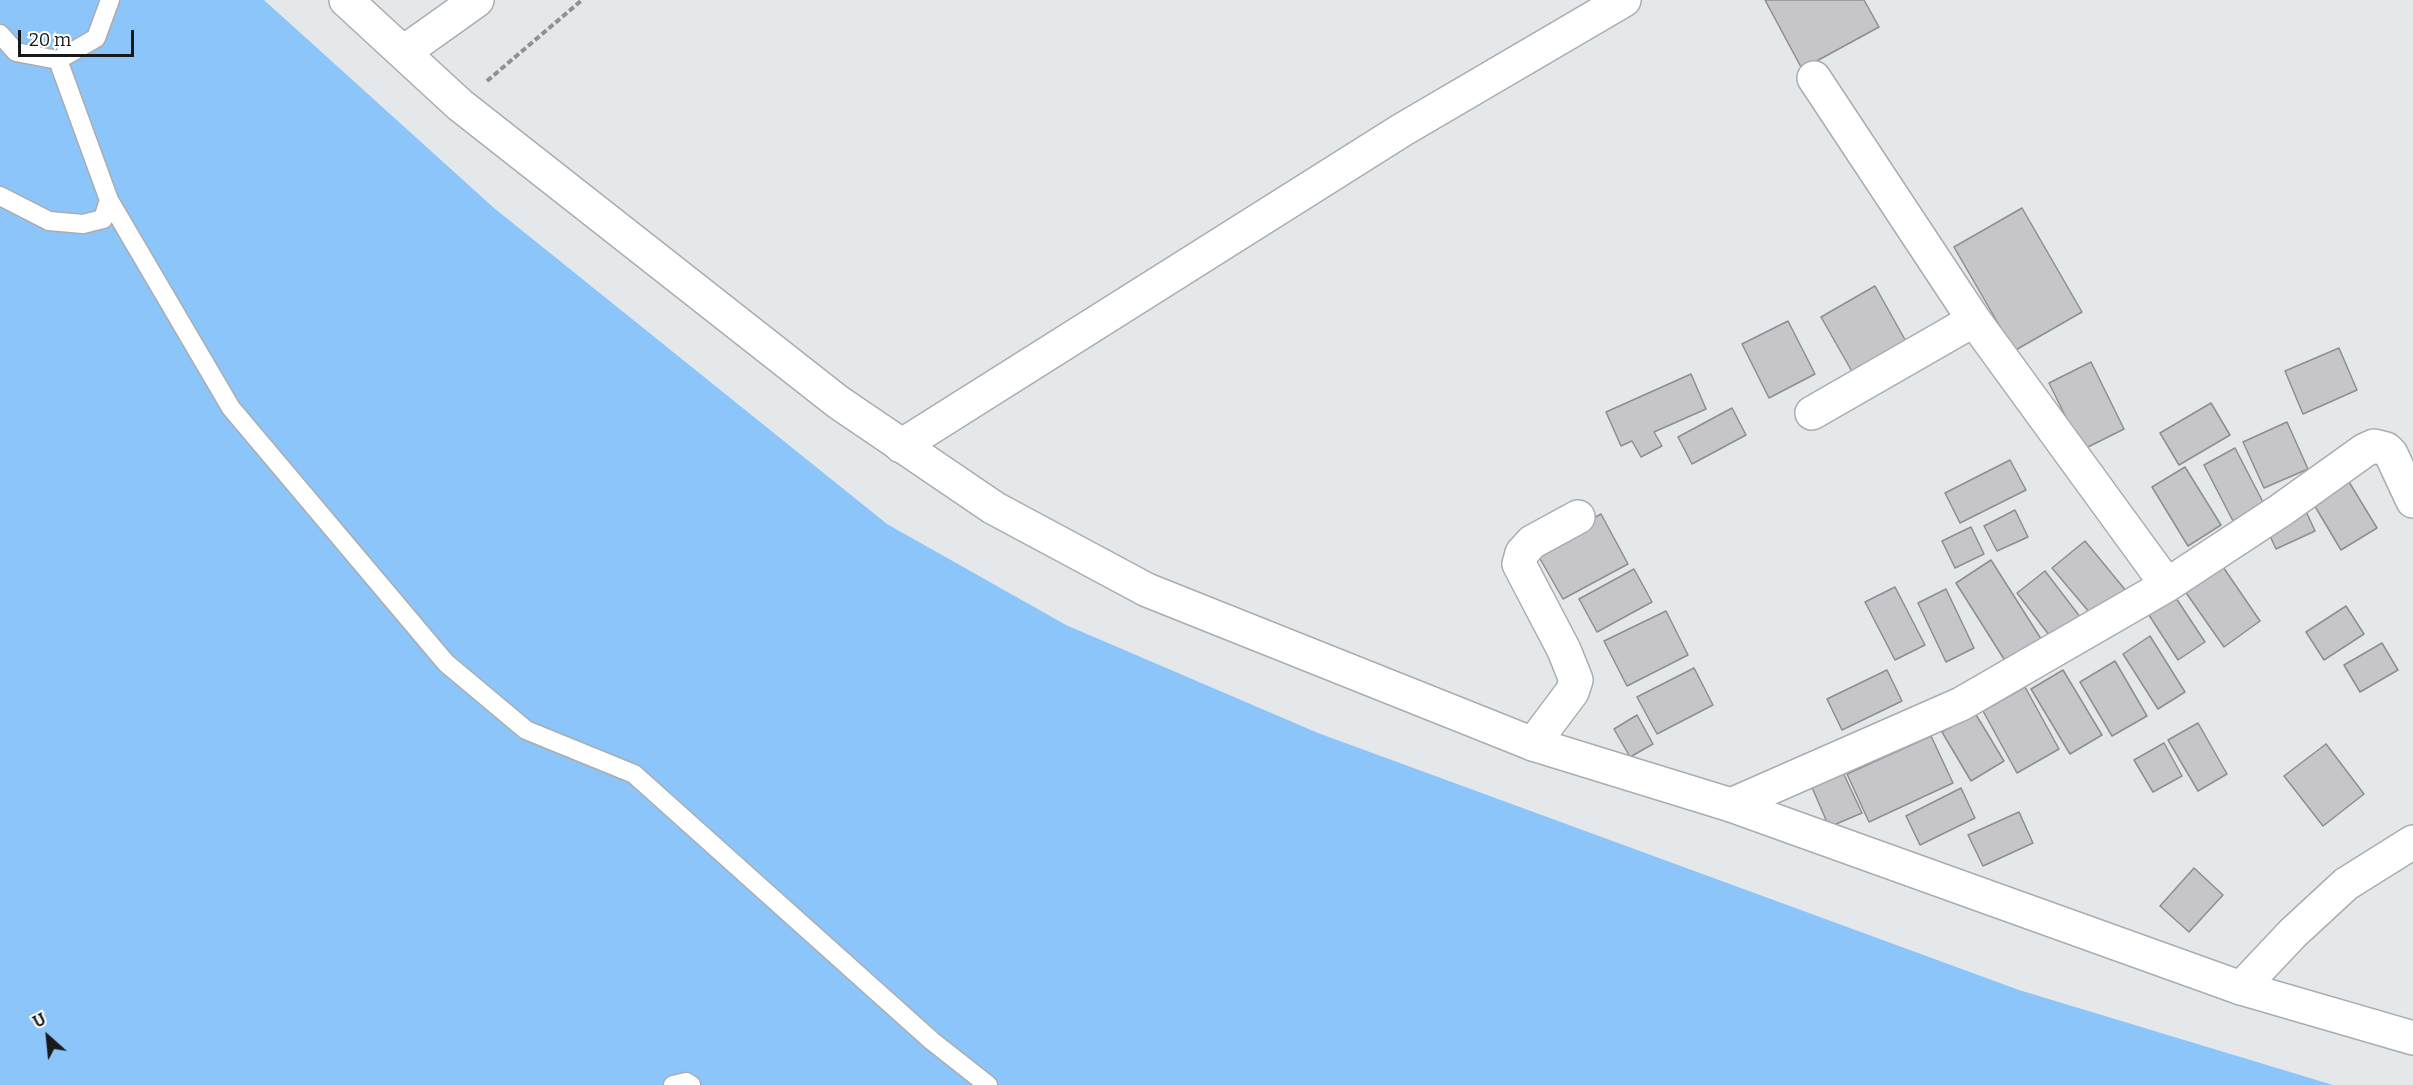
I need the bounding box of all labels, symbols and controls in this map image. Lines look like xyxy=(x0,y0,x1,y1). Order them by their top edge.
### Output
scale bar xyxy=(21,18,136,56)
text: 20 m xyxy=(29,29,71,51)
north arrow xyxy=(18,1007,78,1067)
text: U xyxy=(30,1009,49,1032)

